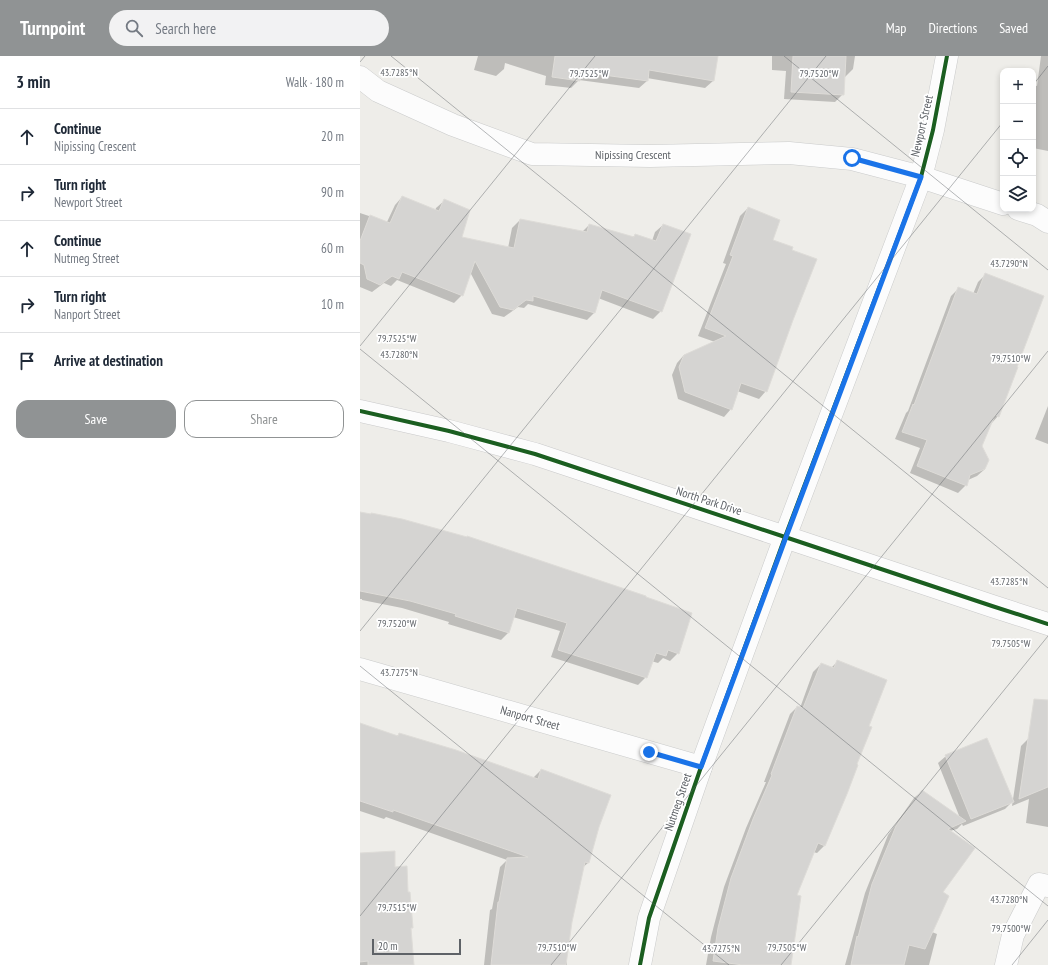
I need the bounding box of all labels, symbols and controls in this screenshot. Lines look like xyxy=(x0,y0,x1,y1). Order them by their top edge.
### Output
search box xyxy=(109,10,389,46)
text: Turnpoint xyxy=(20,16,85,40)
icon: search xyxy=(123,17,145,39)
text: Search here xyxy=(155,19,216,38)
text: Map xyxy=(886,19,906,37)
text: Directions xyxy=(928,19,977,37)
text: Saved xyxy=(999,19,1028,37)
text: 43.7285°N xyxy=(380,66,418,79)
text: 79.7525°W xyxy=(570,67,609,80)
text: 79.7520°W xyxy=(800,67,839,80)
map controls xyxy=(1000,68,1036,212)
button: + xyxy=(1000,68,1036,104)
text: 3 min xyxy=(16,71,50,93)
text: Walk · 180 m xyxy=(286,74,344,91)
street label: Newport Street xyxy=(907,93,936,158)
button: − xyxy=(1000,104,1036,140)
text: Continue xyxy=(54,119,101,138)
icon: ahead xyxy=(16,126,38,148)
text: 20 m xyxy=(321,128,344,145)
text: Nipissing Crescent xyxy=(54,138,136,155)
button: locate xyxy=(1000,140,1036,176)
street label: Nipissing Crescent xyxy=(595,147,672,162)
route start xyxy=(843,149,861,167)
text: Turn right xyxy=(54,175,106,194)
button: layers xyxy=(1000,176,1036,212)
icon: right xyxy=(16,182,38,204)
text: 90 m xyxy=(321,184,344,201)
text: Newport Street xyxy=(54,194,122,211)
text: Continue xyxy=(54,231,101,250)
icon: ahead xyxy=(16,238,38,260)
text: 60 m xyxy=(321,240,344,257)
text: Nutmeg Street xyxy=(54,250,119,267)
text: 43.7290°N xyxy=(990,257,1028,270)
text: Turn right xyxy=(54,287,106,306)
icon: right xyxy=(16,294,38,316)
text: 10 m xyxy=(321,296,344,313)
text: Nanport Street xyxy=(54,306,120,323)
text: 79.7525°W xyxy=(378,332,417,345)
text: 43.7280°N xyxy=(380,348,418,361)
icon: arrive xyxy=(16,350,38,372)
text: Arrive at destination xyxy=(54,351,163,370)
text: 79.7510°W xyxy=(992,352,1031,365)
button: Save xyxy=(16,400,176,438)
button: Share xyxy=(184,400,344,438)
street label: North Park Drive xyxy=(674,483,744,518)
text: 43.7285°N xyxy=(990,575,1028,588)
text: 79.7520°W xyxy=(378,617,417,630)
text: 79.7505°W xyxy=(992,637,1031,650)
text: 43.7275°N xyxy=(380,666,418,679)
street label: Nanport Street xyxy=(499,702,562,733)
route end xyxy=(640,743,658,761)
street label: Nutmeg Street xyxy=(661,770,695,833)
text: 43.7280°N xyxy=(990,893,1028,906)
text: 79.7515°W xyxy=(378,901,417,914)
text: 79.7500°W xyxy=(992,922,1031,935)
scale bar xyxy=(372,937,461,956)
text: 20 m xyxy=(378,939,397,953)
text: 79.7510°W xyxy=(538,941,577,954)
text: 79.7505°W xyxy=(768,941,807,954)
text: 43.7275°N xyxy=(702,942,740,955)

